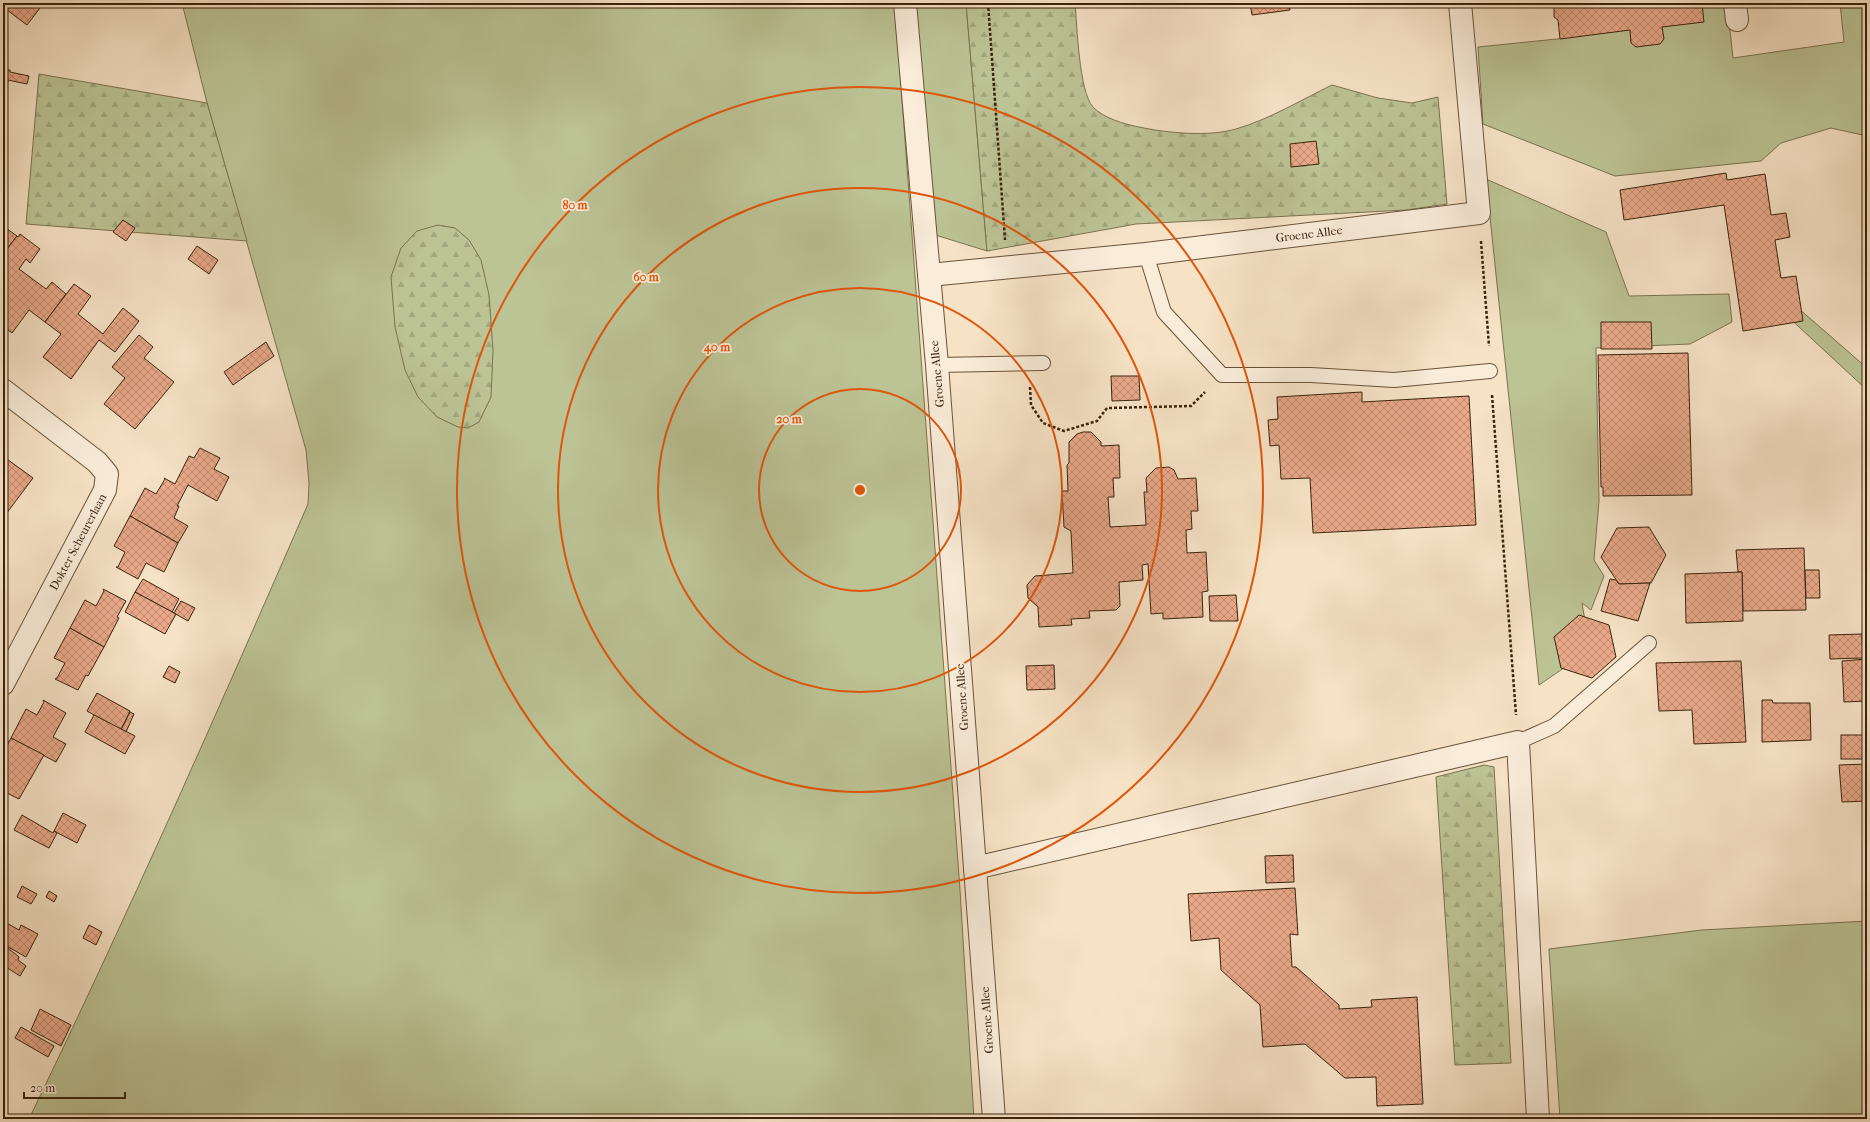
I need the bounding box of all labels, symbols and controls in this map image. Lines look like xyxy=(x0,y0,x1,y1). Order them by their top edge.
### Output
text: 80 m xyxy=(562,198,589,212)
street label: Groene Allee xyxy=(1275,223,1343,245)
text: 60 m xyxy=(633,270,660,284)
text: 40 m xyxy=(703,340,731,355)
street label: Groene Allee xyxy=(927,340,947,408)
text: 20 m xyxy=(776,412,803,426)
centre of rings xyxy=(853,483,867,497)
street label: Dokter Scheurerlaan xyxy=(47,491,109,593)
street label: Groene Allee xyxy=(953,663,971,731)
street label: Groene Allee xyxy=(978,986,996,1054)
scale bar xyxy=(24,1074,125,1100)
text: 20 m xyxy=(30,1081,55,1095)

